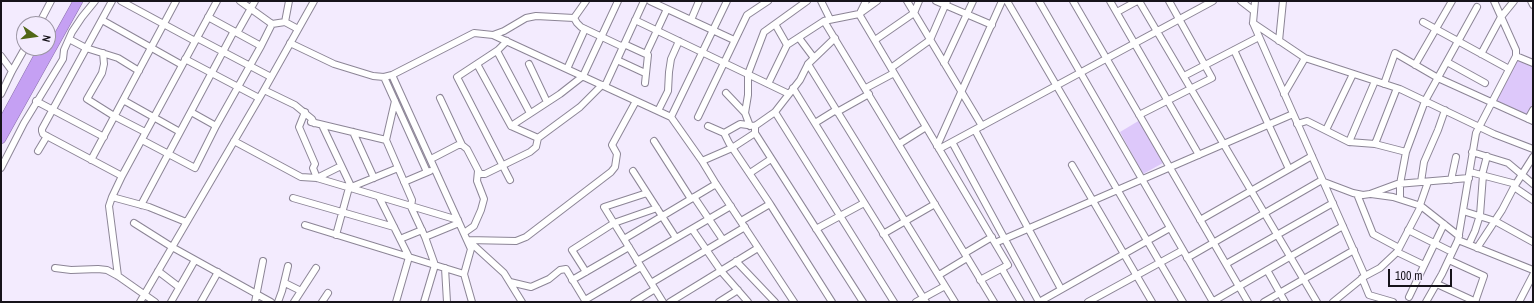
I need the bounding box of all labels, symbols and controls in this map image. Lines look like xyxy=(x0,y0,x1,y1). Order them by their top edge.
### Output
north arrow xyxy=(16,16,56,56)
text: N xyxy=(39,34,54,43)
scale bar xyxy=(1390,261,1454,287)
text: 100 m xyxy=(1395,268,1422,284)

